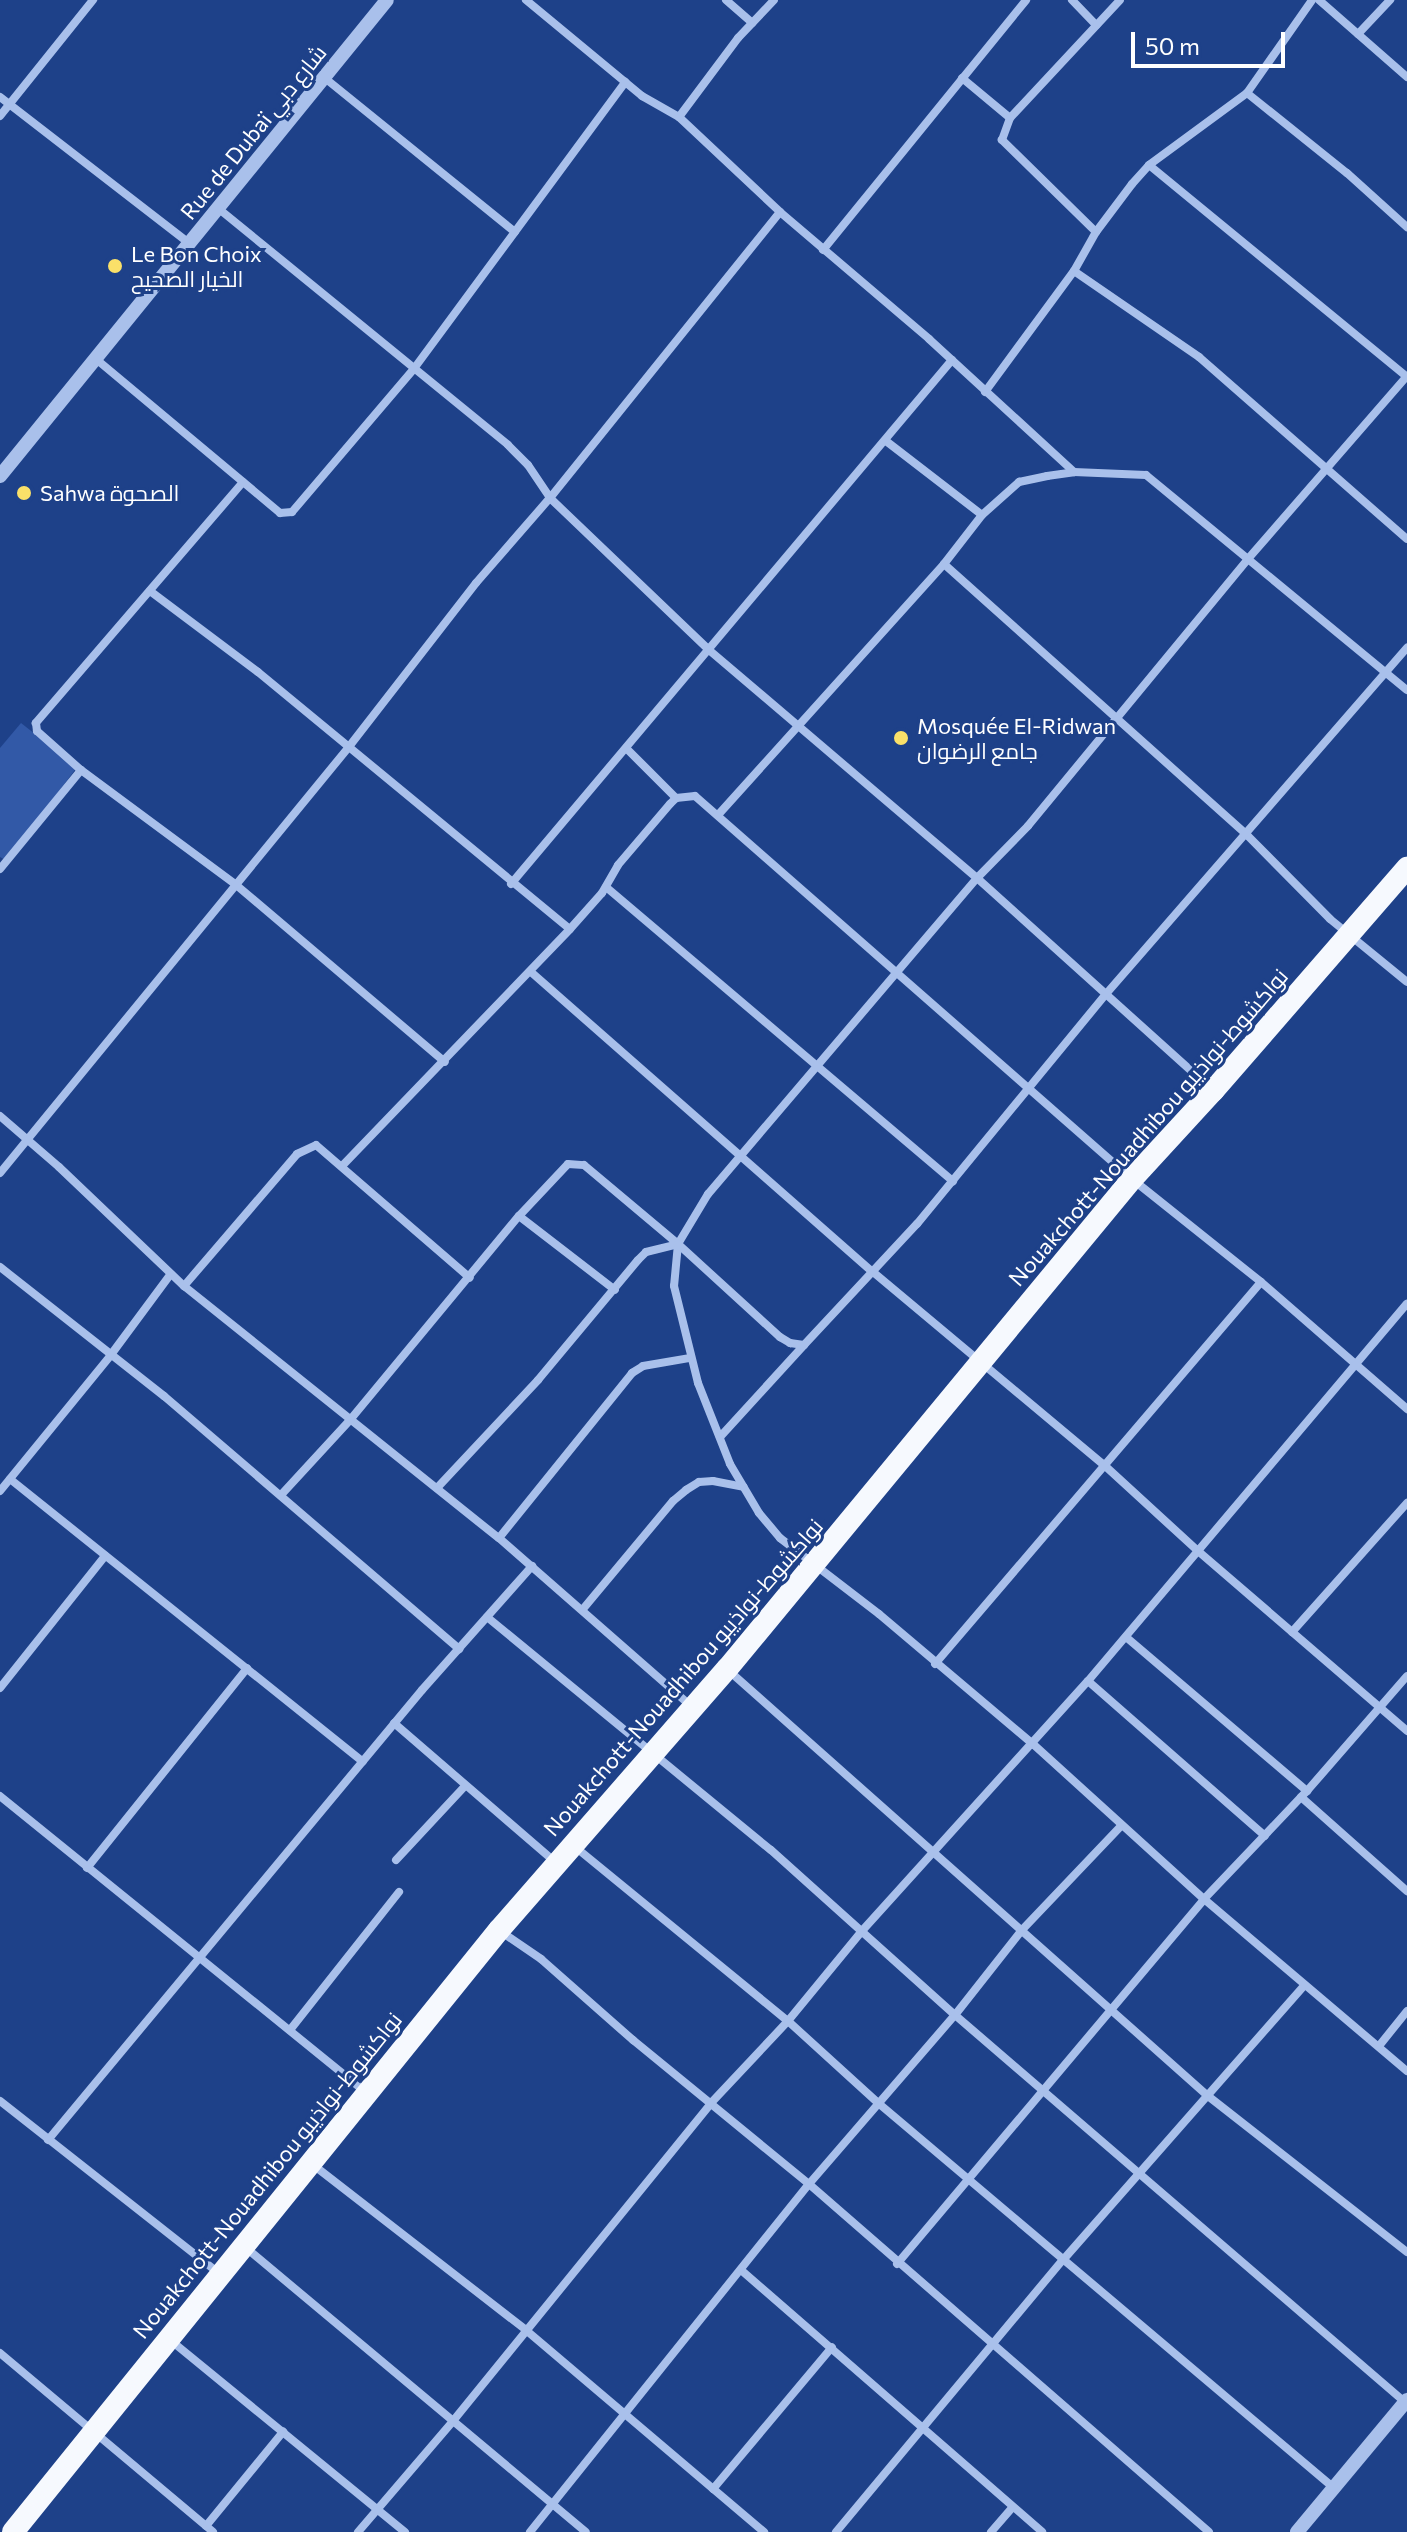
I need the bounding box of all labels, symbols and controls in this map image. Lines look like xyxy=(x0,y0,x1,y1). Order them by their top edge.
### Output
scale bar xyxy=(1135,16,1289,66)
text: 50 m xyxy=(1145,31,1200,60)
street label: Rue de Dubaï شارع دبي xyxy=(174,39,332,225)
place label: Le Bon Choix الخيار الصحيح xyxy=(131,240,262,292)
marker: Le Bon Choix الخيار الصحيح xyxy=(106,257,124,275)
place label: Sahwa الصحوة xyxy=(40,480,179,506)
marker: Sahwa الصحوة xyxy=(15,484,33,502)
place label: Mosquée El-Ridwan جامع الرضوان xyxy=(917,712,1116,764)
marker: Mosquée El-Ridwan جامع الرضوان xyxy=(892,729,910,747)
street label: Nouakchott-Nouadhibou نواكشوط-نواذيبو xyxy=(1003,963,1293,1291)
street label: Nouakchott-Nouadhibou نواكشوط-نواذيبو xyxy=(538,1513,828,1841)
street label: Nouakchott-Nouadhibou نواكشوط-نواذيبو xyxy=(127,2007,407,2343)

